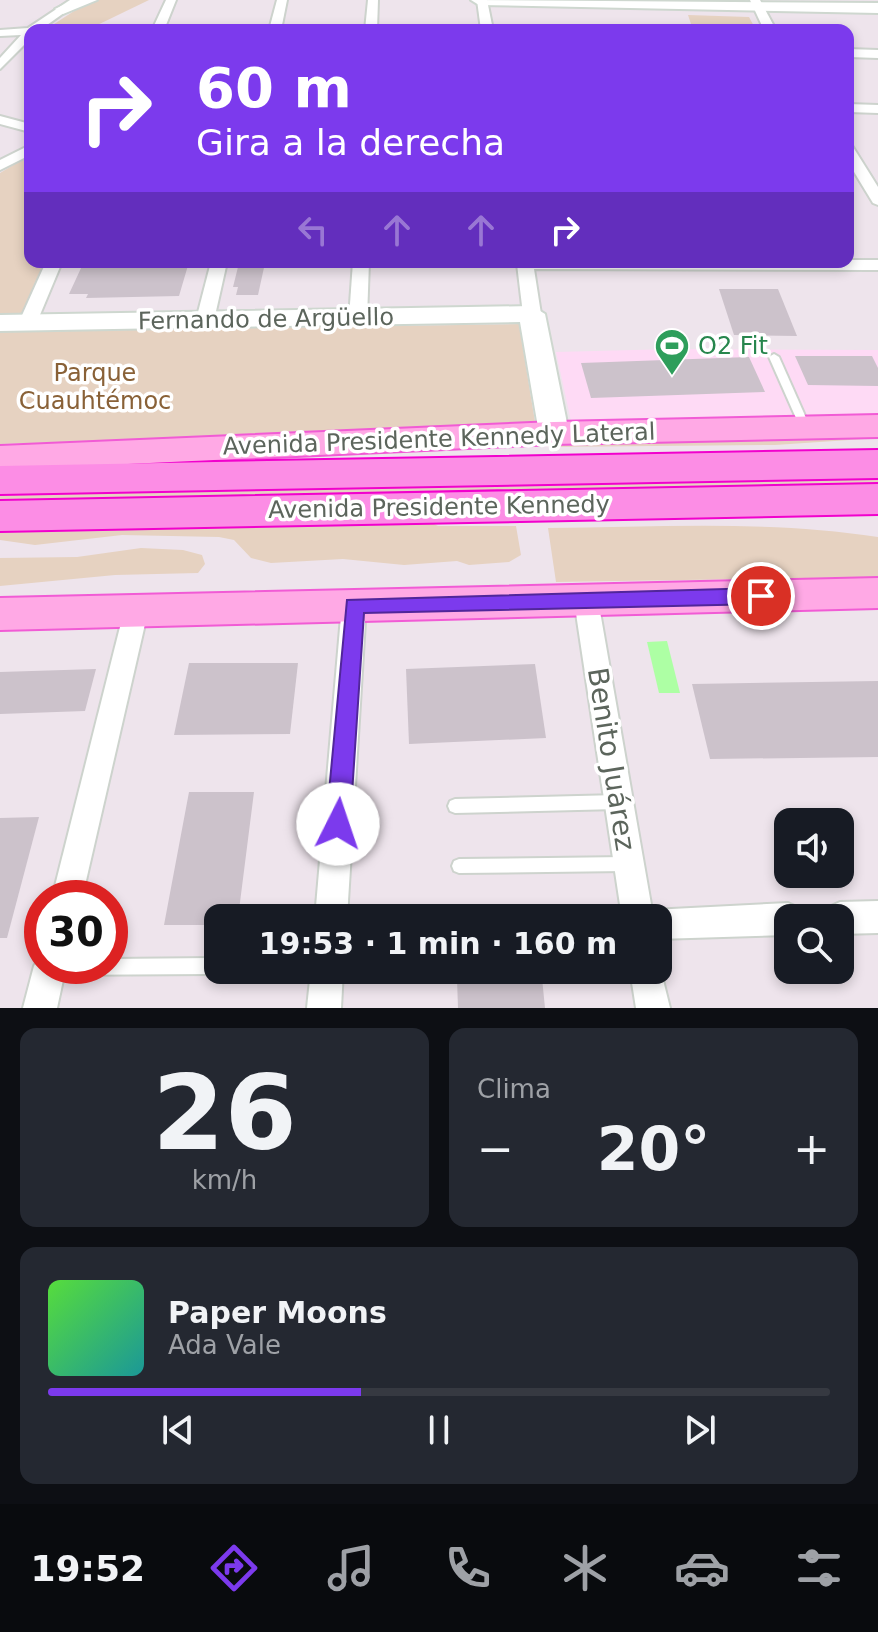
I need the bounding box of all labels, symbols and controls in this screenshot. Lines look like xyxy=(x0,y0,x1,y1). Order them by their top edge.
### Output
text: 60 m xyxy=(196,55,352,120)
icon: right xyxy=(64,56,168,160)
text: Gira a la derecha xyxy=(196,122,505,163)
icon: left xyxy=(291,208,335,252)
icon: ahead xyxy=(375,208,419,252)
icon: ahead xyxy=(459,208,503,252)
icon: right xyxy=(543,208,587,252)
street label: Fernando de Argüello xyxy=(138,303,394,335)
sports icon: O2 Fit xyxy=(653,327,691,377)
place label: O2 Fit xyxy=(698,332,768,360)
park label: Parque Cuauhtémoc xyxy=(19,359,171,415)
street label: Avenida Presidente Kennedy Lateral xyxy=(222,417,656,461)
street label: Avenida Presidente Kennedy xyxy=(268,490,610,524)
pin xyxy=(727,562,795,630)
icon: arrive xyxy=(739,574,783,618)
street label: Benito Juárez xyxy=(581,665,642,853)
position arrow xyxy=(296,782,380,866)
map controls xyxy=(774,808,854,984)
button: sound xyxy=(774,808,854,888)
speed limit sign: 30 xyxy=(24,880,128,984)
button: search xyxy=(774,904,854,984)
text: 19:53 · 1 min · 160 m xyxy=(259,926,617,961)
text: 26 xyxy=(152,1052,297,1174)
text: Clima xyxy=(477,1074,551,1104)
text: 20° xyxy=(597,1114,710,1184)
text: − xyxy=(477,1123,514,1174)
text: + xyxy=(793,1123,830,1174)
text: km/h xyxy=(192,1165,257,1195)
text: Paper Moons xyxy=(168,1295,387,1330)
text: Ada Vale xyxy=(168,1330,281,1360)
icon: previous xyxy=(156,1408,200,1452)
icon: pause xyxy=(417,1408,461,1452)
icon: next xyxy=(678,1408,722,1452)
icon: directions xyxy=(206,1540,262,1596)
icon: music xyxy=(323,1540,379,1596)
icon: phone xyxy=(440,1540,496,1596)
icon: climate xyxy=(557,1540,613,1596)
icon: car xyxy=(674,1540,730,1596)
icon: filters xyxy=(791,1540,847,1596)
text: 19:52 xyxy=(31,1548,145,1589)

